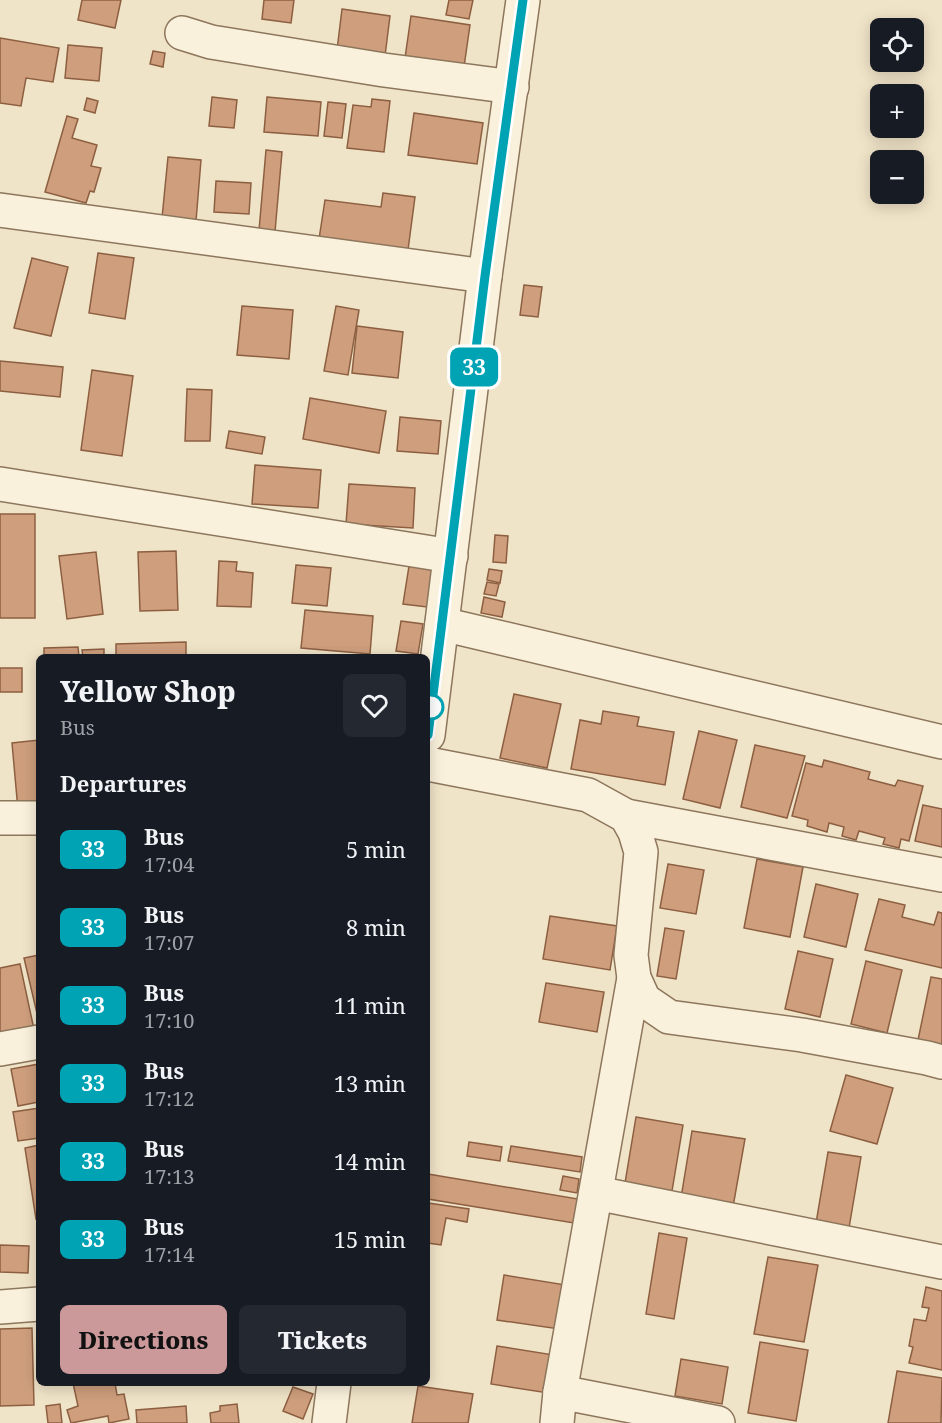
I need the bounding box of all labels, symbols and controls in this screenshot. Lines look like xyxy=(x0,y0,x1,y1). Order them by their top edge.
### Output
map controls xyxy=(870,18,924,204)
button: locate xyxy=(870,18,924,72)
button: + xyxy=(870,84,924,138)
button: − xyxy=(870,150,924,204)
line badge: 33 xyxy=(447,348,501,386)
text: 33 xyxy=(462,353,486,381)
text: Yellow Shop xyxy=(60,672,236,710)
button: heart xyxy=(343,674,406,737)
unlabelled marker xyxy=(418,694,444,720)
text: Bus xyxy=(60,714,95,741)
text: Departures xyxy=(60,768,187,798)
text: Bus xyxy=(144,821,184,851)
text: 5 min xyxy=(346,834,406,864)
text: 33 xyxy=(81,835,105,863)
text: 17:04 xyxy=(144,851,194,878)
text: Bus xyxy=(144,899,184,929)
text: 8 min xyxy=(346,912,406,942)
text: 33 xyxy=(81,913,105,941)
text: 17:07 xyxy=(144,929,194,956)
text: Bus xyxy=(144,977,184,1007)
text: 11 min xyxy=(334,990,406,1020)
text: 33 xyxy=(81,991,105,1019)
text: 17:10 xyxy=(144,1007,194,1034)
text: Bus xyxy=(144,1055,184,1085)
text: 13 min xyxy=(334,1068,406,1098)
text: 33 xyxy=(81,1069,105,1097)
text: 17:12 xyxy=(144,1085,194,1112)
text: Bus xyxy=(144,1133,184,1163)
text: 14 min xyxy=(334,1146,406,1176)
text: 33 xyxy=(81,1147,105,1175)
text: 17:13 xyxy=(144,1163,194,1190)
text: Bus xyxy=(144,1211,184,1241)
text: 15 min xyxy=(334,1224,406,1254)
text: 33 xyxy=(81,1225,105,1253)
text: 17:14 xyxy=(144,1241,194,1268)
button: Directions xyxy=(60,1305,227,1374)
button: Tickets xyxy=(239,1305,406,1374)

